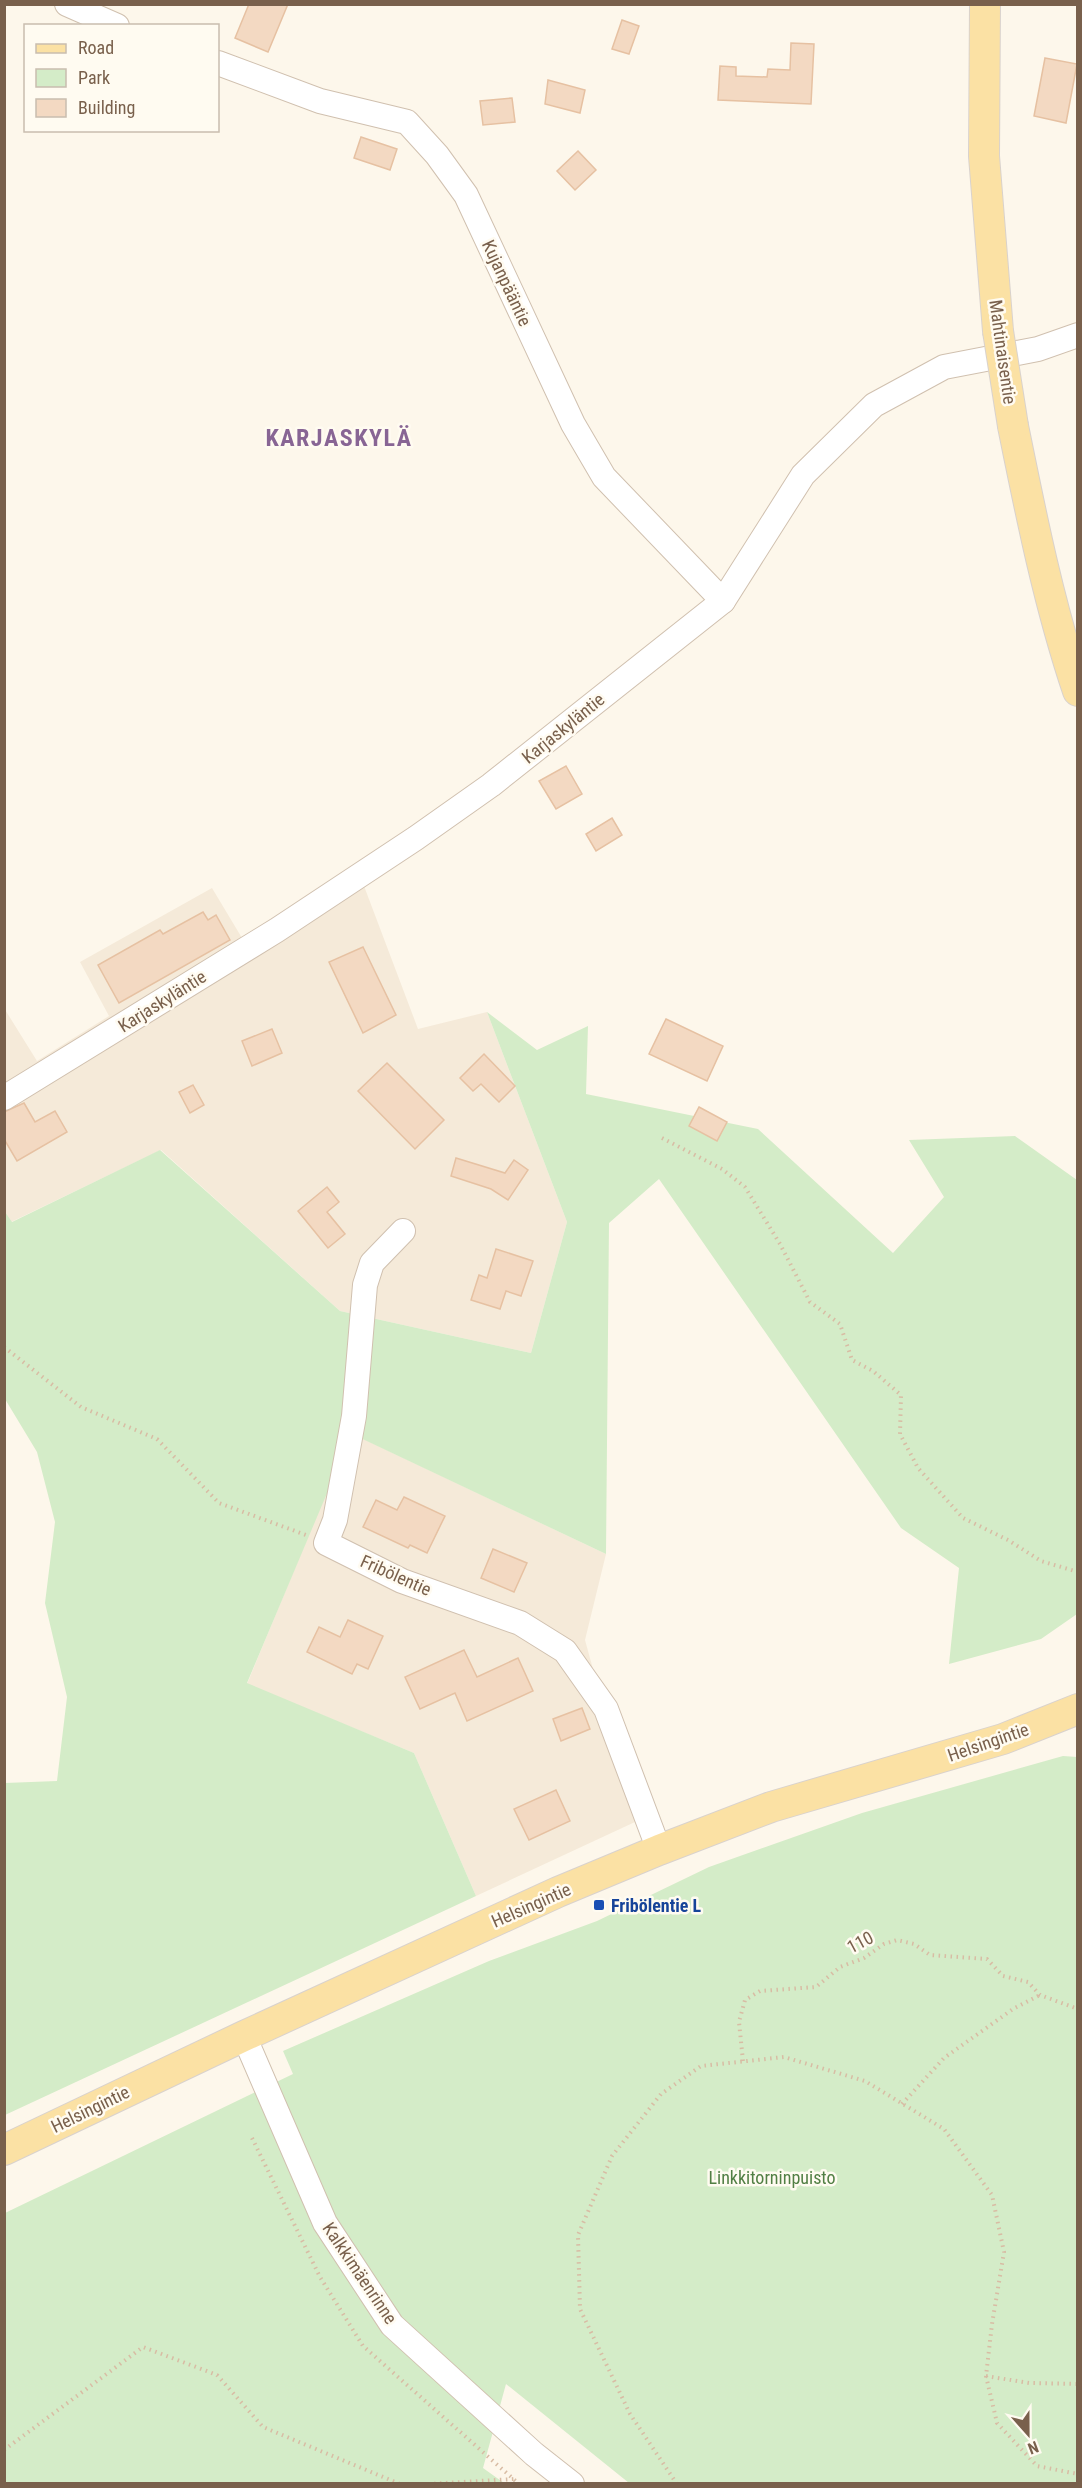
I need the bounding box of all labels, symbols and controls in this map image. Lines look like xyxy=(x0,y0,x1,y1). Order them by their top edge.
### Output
legend xyxy=(24,24,219,132)
text: Road xyxy=(78,37,114,58)
text: Park xyxy=(78,67,110,88)
text: Building xyxy=(78,97,135,118)
street label: Kujanpääntie xyxy=(478,237,536,329)
street label: Mahtinaisentie xyxy=(985,298,1021,406)
district label: KARJASKYLÄ xyxy=(265,424,413,452)
street label: Karjaskyläntie xyxy=(518,688,608,768)
street label: Karjaskyläntie xyxy=(114,966,210,1036)
street label: Fribölentie xyxy=(357,1550,435,1600)
street label: Helsingintie xyxy=(945,1718,1031,1766)
street label: Helsingintie xyxy=(488,1878,574,1932)
place label: Fribölentie L xyxy=(611,1895,702,1916)
marker: Fribölentie L xyxy=(592,1898,606,1912)
street label: 110 xyxy=(843,1926,877,1958)
street label: Helsingintie xyxy=(47,2081,133,2137)
park label: Linkkitorninpuisto xyxy=(708,2167,836,2188)
street label: Kalkkimäenrinne xyxy=(318,2218,402,2328)
north arrow xyxy=(998,2404,1058,2464)
text: N xyxy=(1025,2437,1041,2458)

